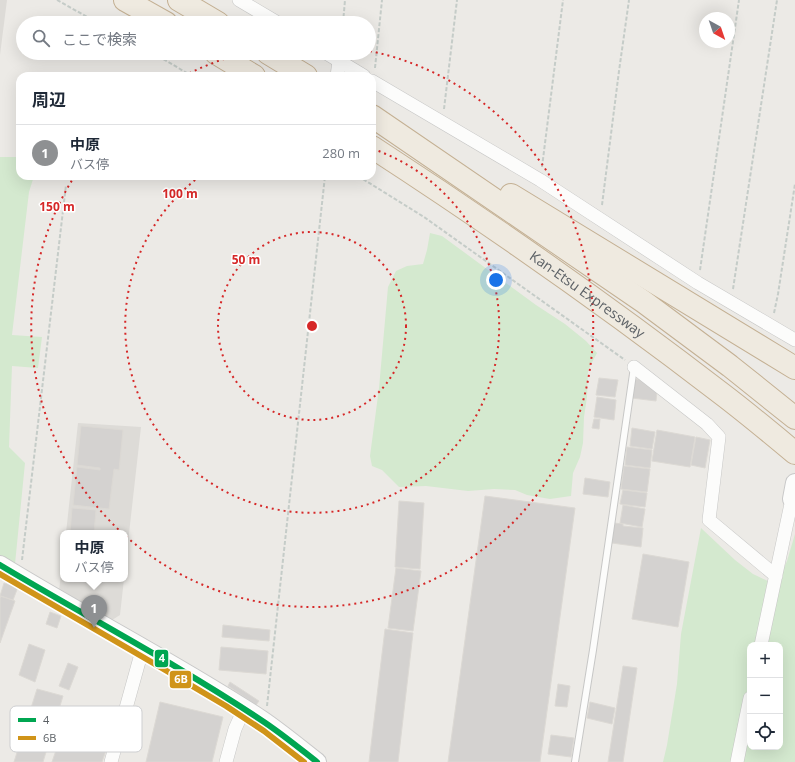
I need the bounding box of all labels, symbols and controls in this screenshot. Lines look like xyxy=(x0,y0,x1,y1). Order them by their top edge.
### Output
north arrow xyxy=(699,12,735,48)
search box xyxy=(16,16,376,60)
icon: search xyxy=(30,27,52,49)
text: ここで検索 xyxy=(62,29,137,49)
text: 周辺 xyxy=(32,88,66,111)
text: 中原 xyxy=(70,134,100,154)
text: 1 xyxy=(41,144,49,162)
text: 280 m xyxy=(322,144,360,162)
text: バス停 xyxy=(70,155,109,173)
text: 100 m xyxy=(162,185,198,202)
text: 150 m xyxy=(39,198,75,215)
street label: Kan-Etsu Expressway xyxy=(526,246,650,342)
text: 50 m xyxy=(232,251,260,268)
your location xyxy=(486,270,506,290)
centre of rings xyxy=(305,319,319,333)
popup xyxy=(60,530,128,582)
text: 中原 xyxy=(74,537,105,557)
text: バス停 xyxy=(74,558,114,576)
pin: 1 xyxy=(81,595,107,628)
map controls xyxy=(747,642,783,750)
button: + xyxy=(747,642,783,678)
line badge: 4 xyxy=(154,649,169,668)
text: 4 xyxy=(159,650,166,665)
line badge: 6B xyxy=(169,670,192,689)
text: 6B xyxy=(174,671,188,686)
button: − xyxy=(747,678,783,714)
legend xyxy=(10,706,142,752)
text: 4 xyxy=(43,712,50,727)
button: locate xyxy=(747,714,783,750)
text: 6B xyxy=(43,730,56,745)

